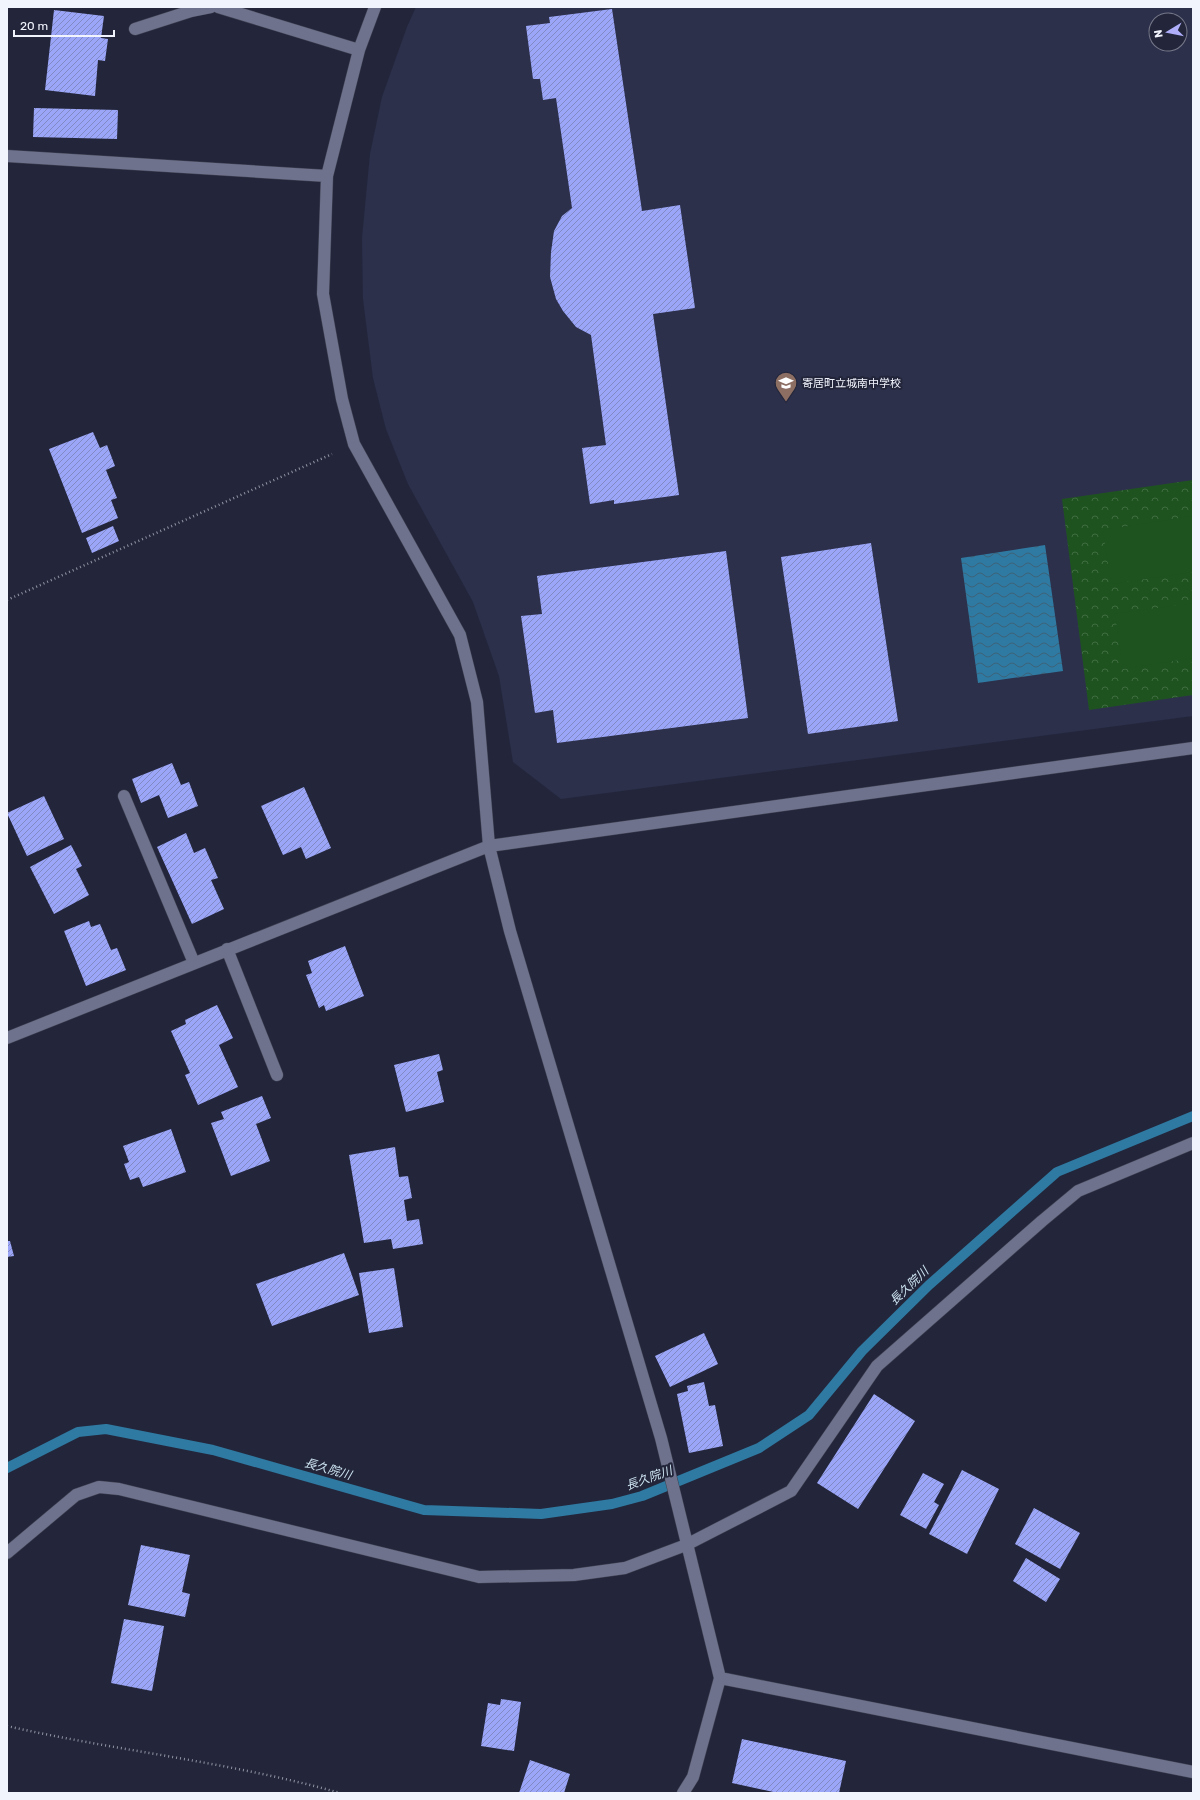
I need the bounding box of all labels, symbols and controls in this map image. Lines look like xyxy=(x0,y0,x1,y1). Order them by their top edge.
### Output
scale bar xyxy=(14,12,114,38)
north arrow xyxy=(1148,12,1188,52)
text: 20 m xyxy=(20,19,48,33)
text: N xyxy=(1152,29,1166,39)
school or university icon: 寄居町立城南中学校 xyxy=(773,370,799,403)
place label: 寄居町立城南中学校 xyxy=(802,377,901,390)
water label: 長久院川 xyxy=(887,1263,933,1308)
water label: 長久院川 xyxy=(303,1456,355,1483)
water label: 長久院川 xyxy=(624,1463,676,1493)

